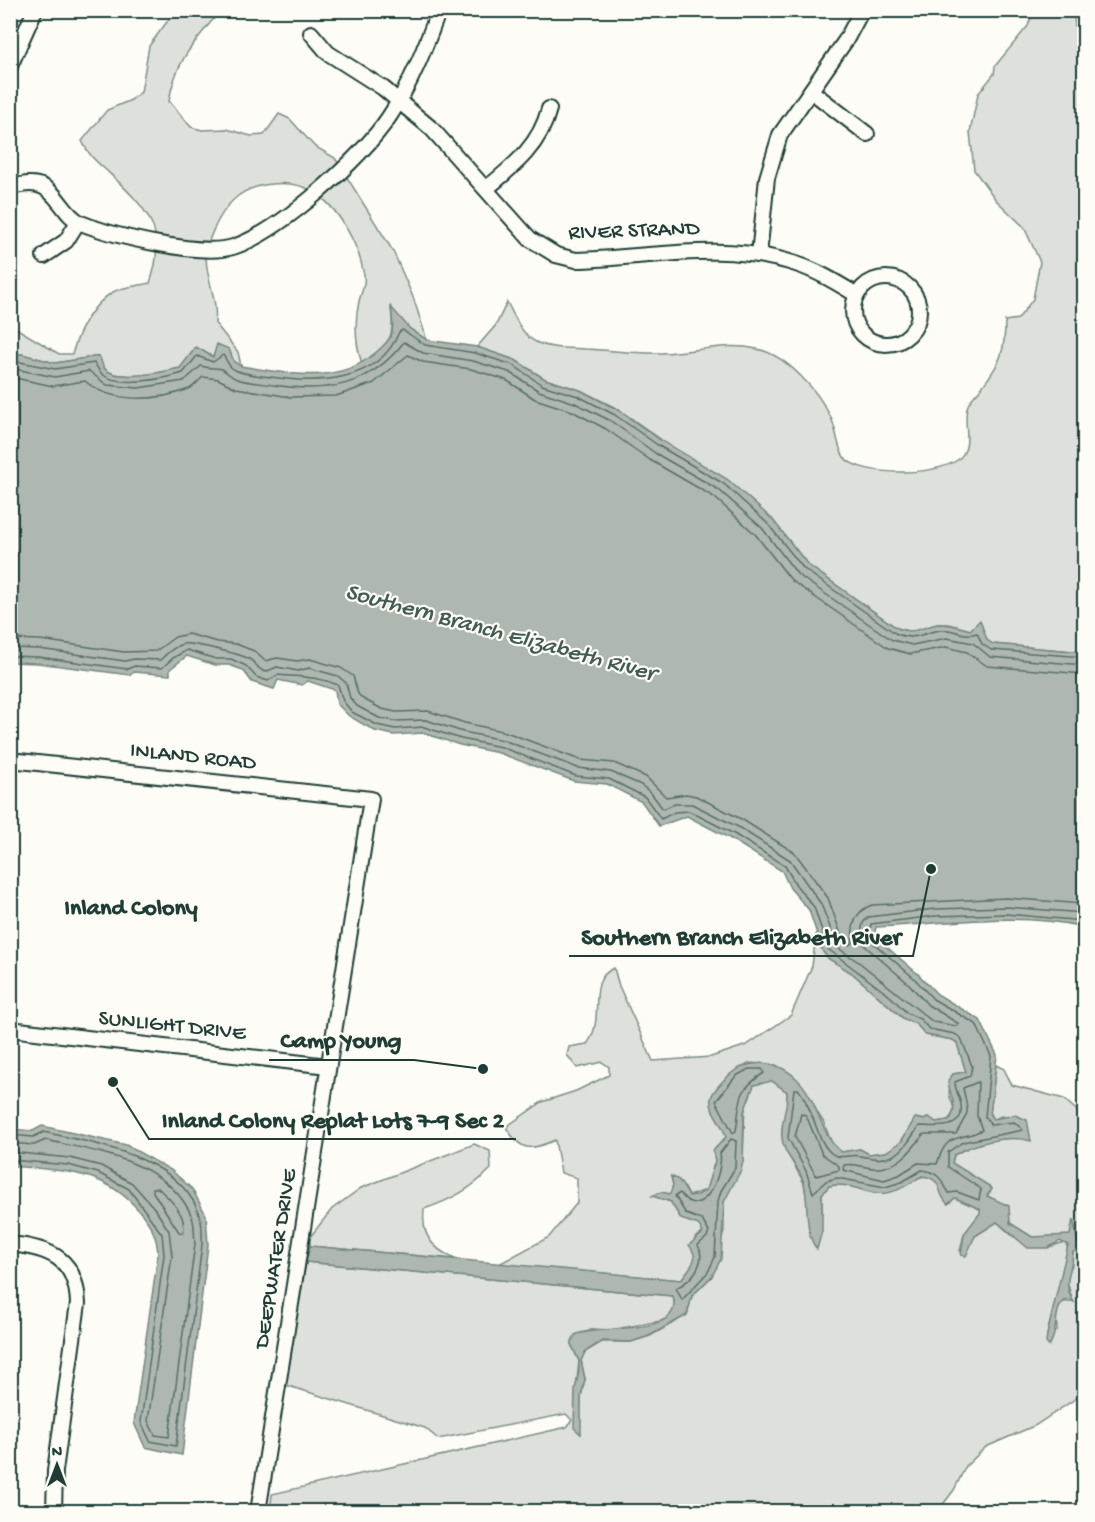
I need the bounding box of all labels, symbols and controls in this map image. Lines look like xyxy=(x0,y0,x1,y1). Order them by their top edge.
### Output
street label: RIVER STRAND xyxy=(568,217,701,247)
water label: Southern Branch Elizabeth River xyxy=(342,579,663,691)
street label: INLAND ROAD xyxy=(129,738,258,778)
district label: Inland Colony xyxy=(64,895,198,924)
callout: Southern Branch Elizabeth River xyxy=(569,914,913,956)
text: Southern Branch Elizabeth River xyxy=(581,925,903,954)
street label: SUNLIGHT DRIVE xyxy=(97,1006,248,1048)
callout: Camp Young xyxy=(269,1018,414,1060)
text: Camp Young xyxy=(281,1028,402,1057)
callout: Inland Colony Replat Lots 7-9 Sec 2 xyxy=(149,1097,516,1139)
text: Inland Colony Replat Lots 7-9 Sec 2 xyxy=(162,1108,504,1137)
street label: DEEPWATER DRIVE xyxy=(250,1166,304,1353)
north arrow xyxy=(27,1435,87,1495)
text: N xyxy=(52,1444,63,1463)

